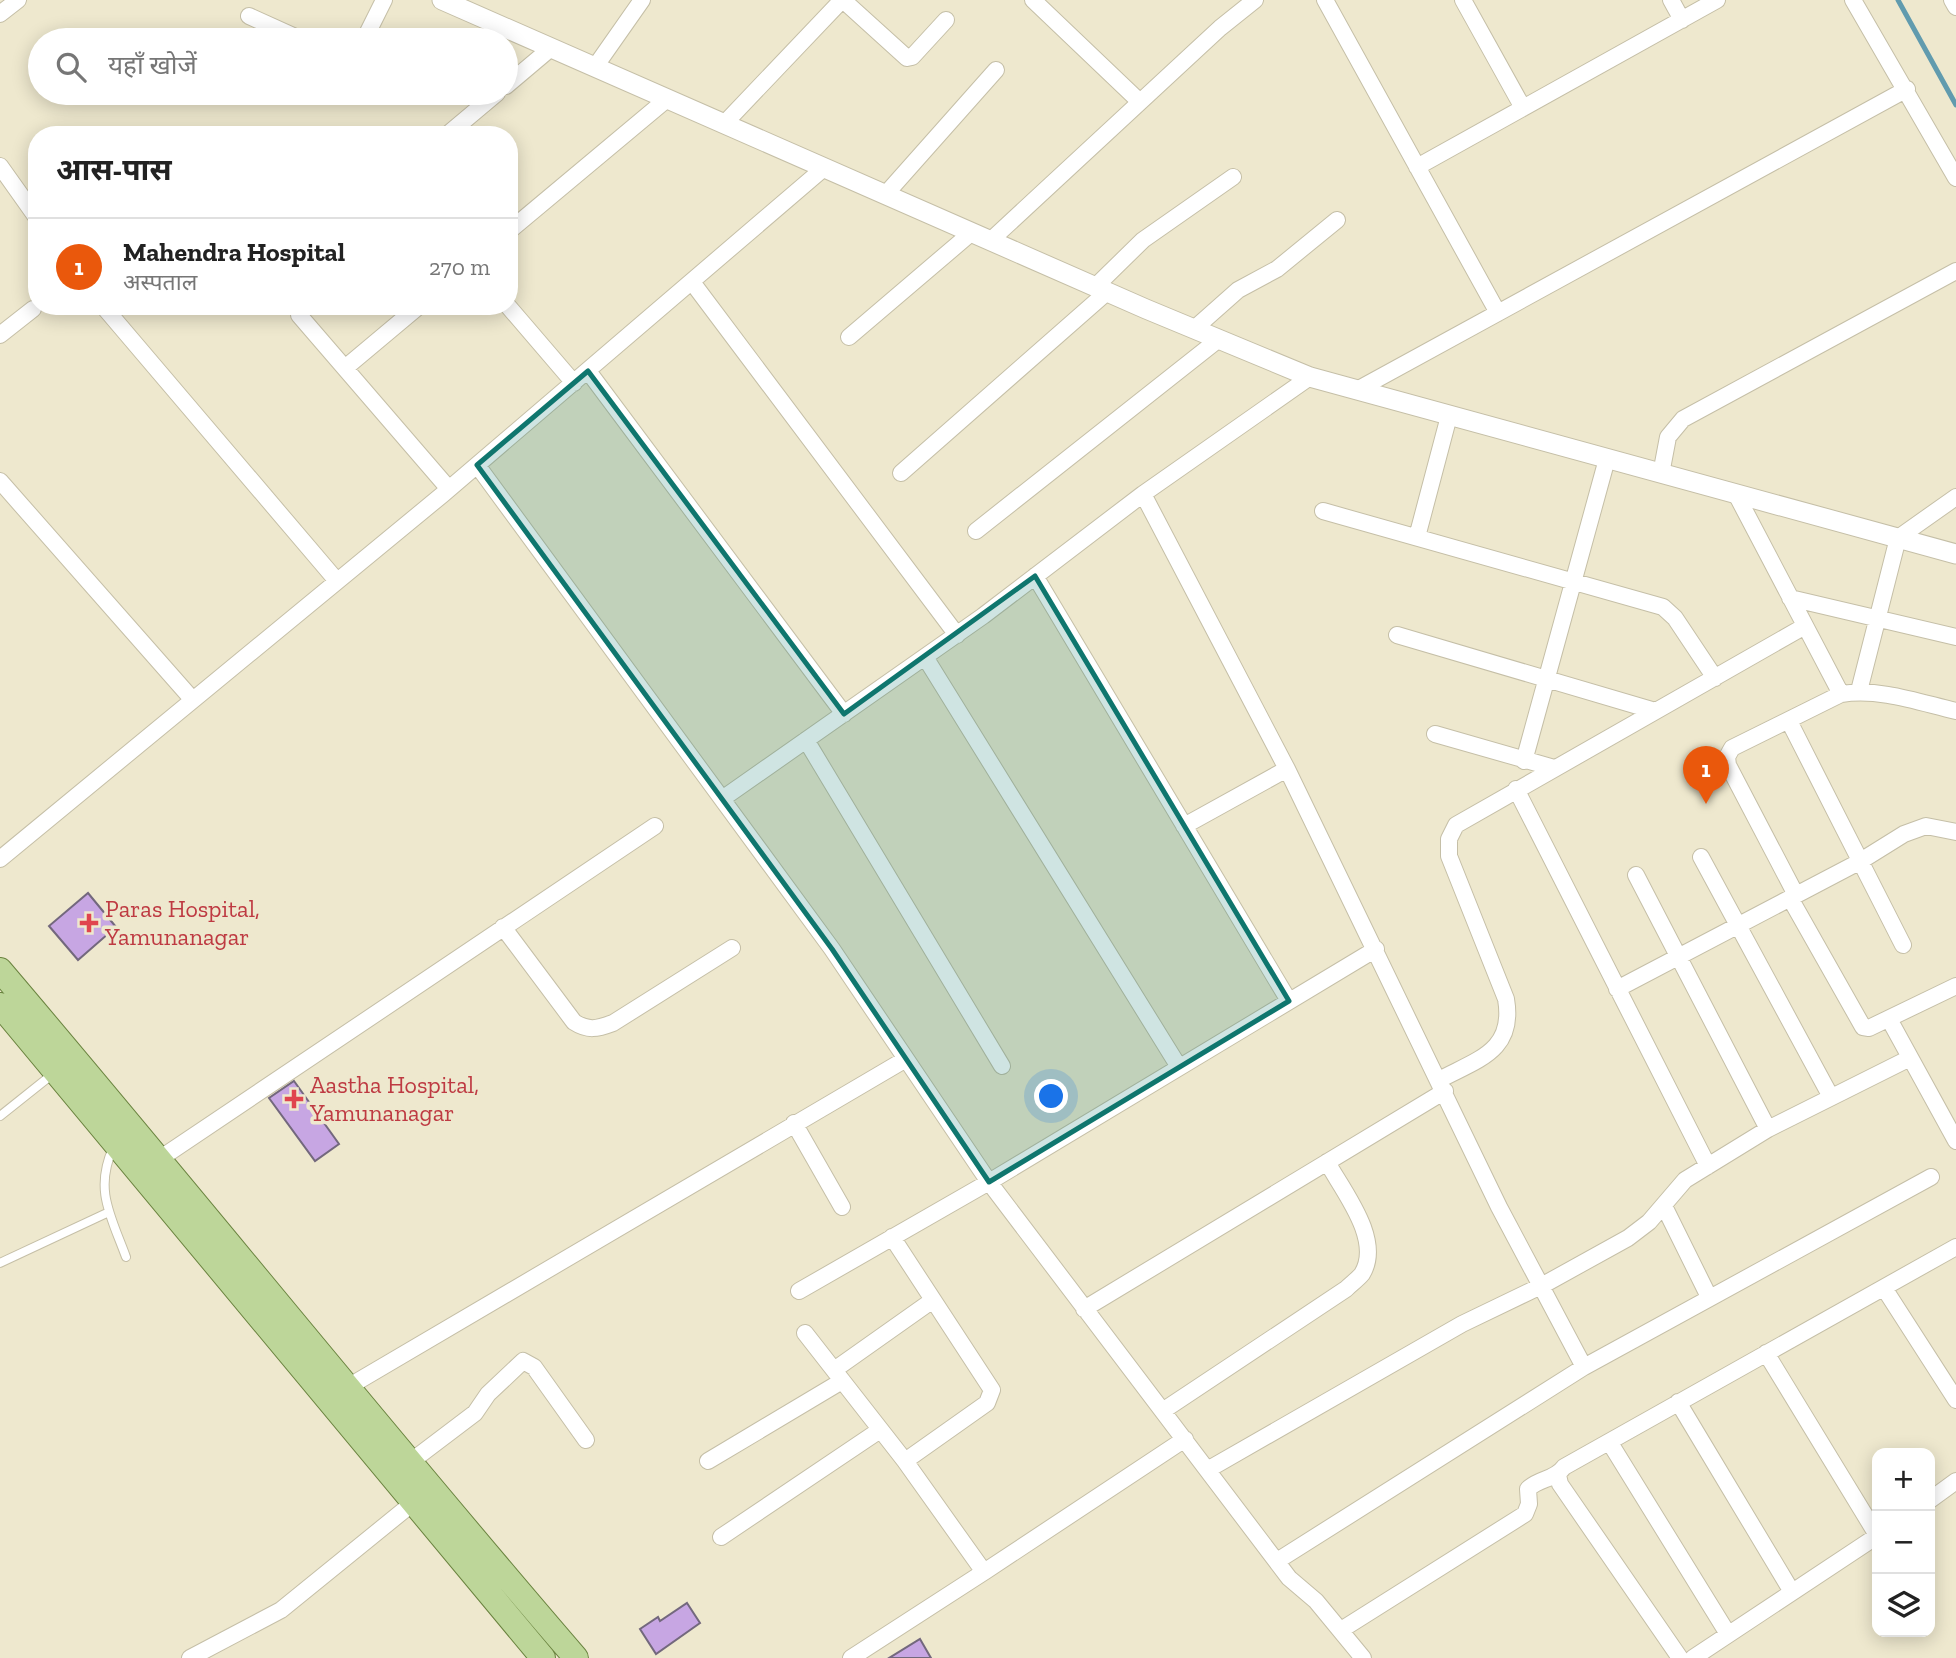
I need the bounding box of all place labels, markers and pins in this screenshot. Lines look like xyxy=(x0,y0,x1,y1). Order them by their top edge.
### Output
pin: 1 xyxy=(1683,746,1729,804)
place label: Paras Hospital, Yamunanagar xyxy=(104,894,260,951)
marker: Paras Hospital, Yamunanagar xyxy=(79,913,99,933)
place label: Aastha Hospital, Yamunanagar xyxy=(309,1070,479,1127)
marker: Aastha Hospital, Yamunanagar xyxy=(284,1089,304,1109)

